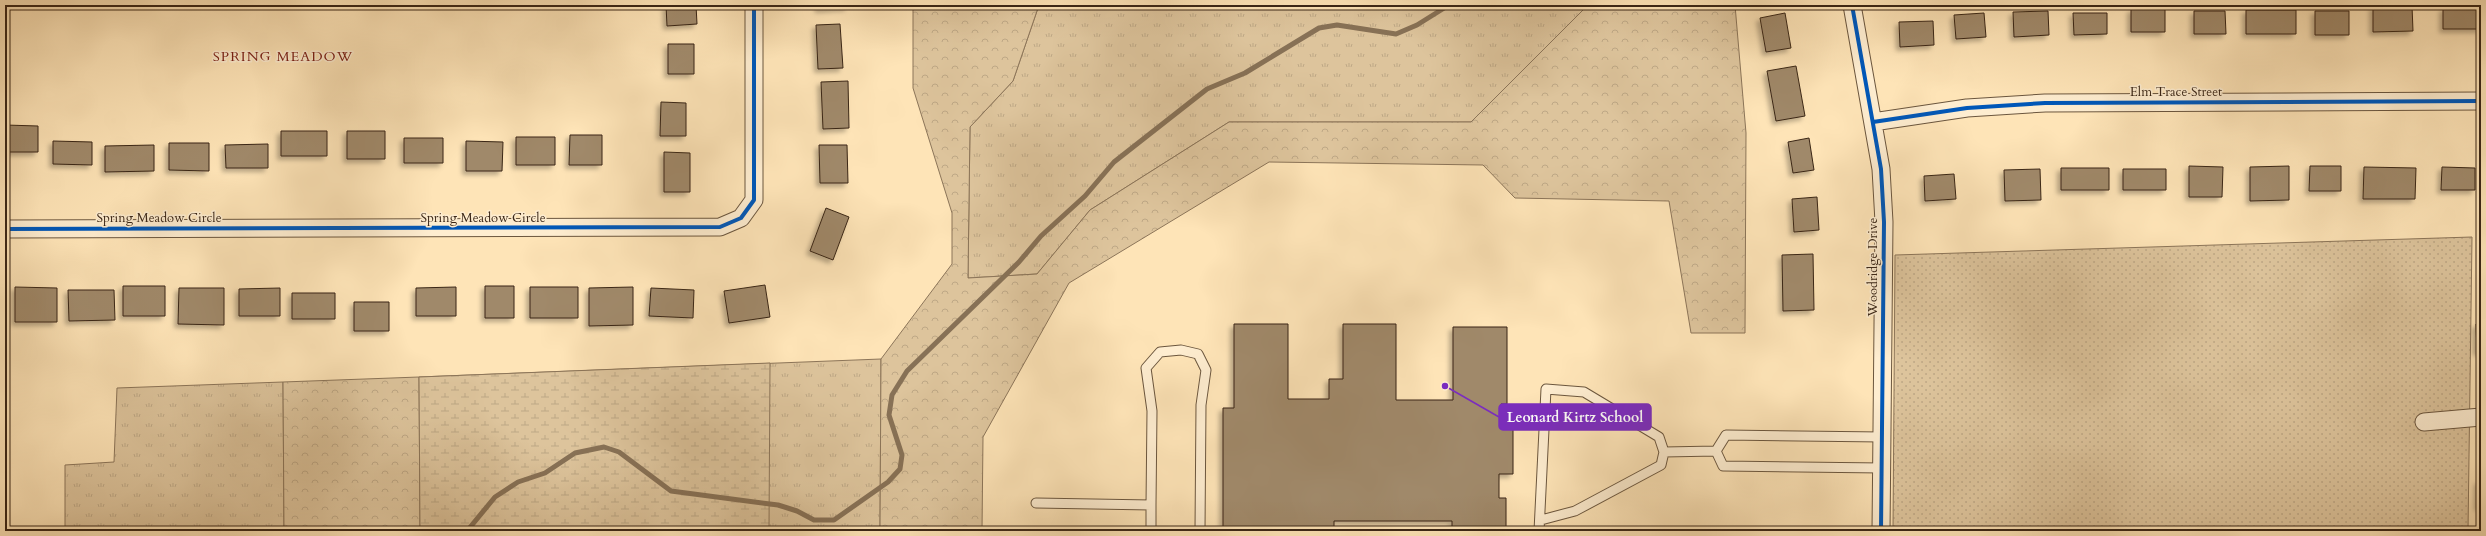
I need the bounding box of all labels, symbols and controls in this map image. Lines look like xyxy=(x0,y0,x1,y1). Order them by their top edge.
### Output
district label: SPRING MEADOW xyxy=(213,47,353,66)
street label: Elm Trace Street xyxy=(2130,83,2222,101)
street label: Spring Meadow Circle xyxy=(96,209,222,227)
street label: Spring Meadow Circle xyxy=(420,209,546,227)
street label: Woodridge Drive xyxy=(1864,218,1882,317)
callout: Leonard Kirtz School xyxy=(1499,404,1651,430)
text: Leonard Kirtz School xyxy=(1507,408,1643,427)

